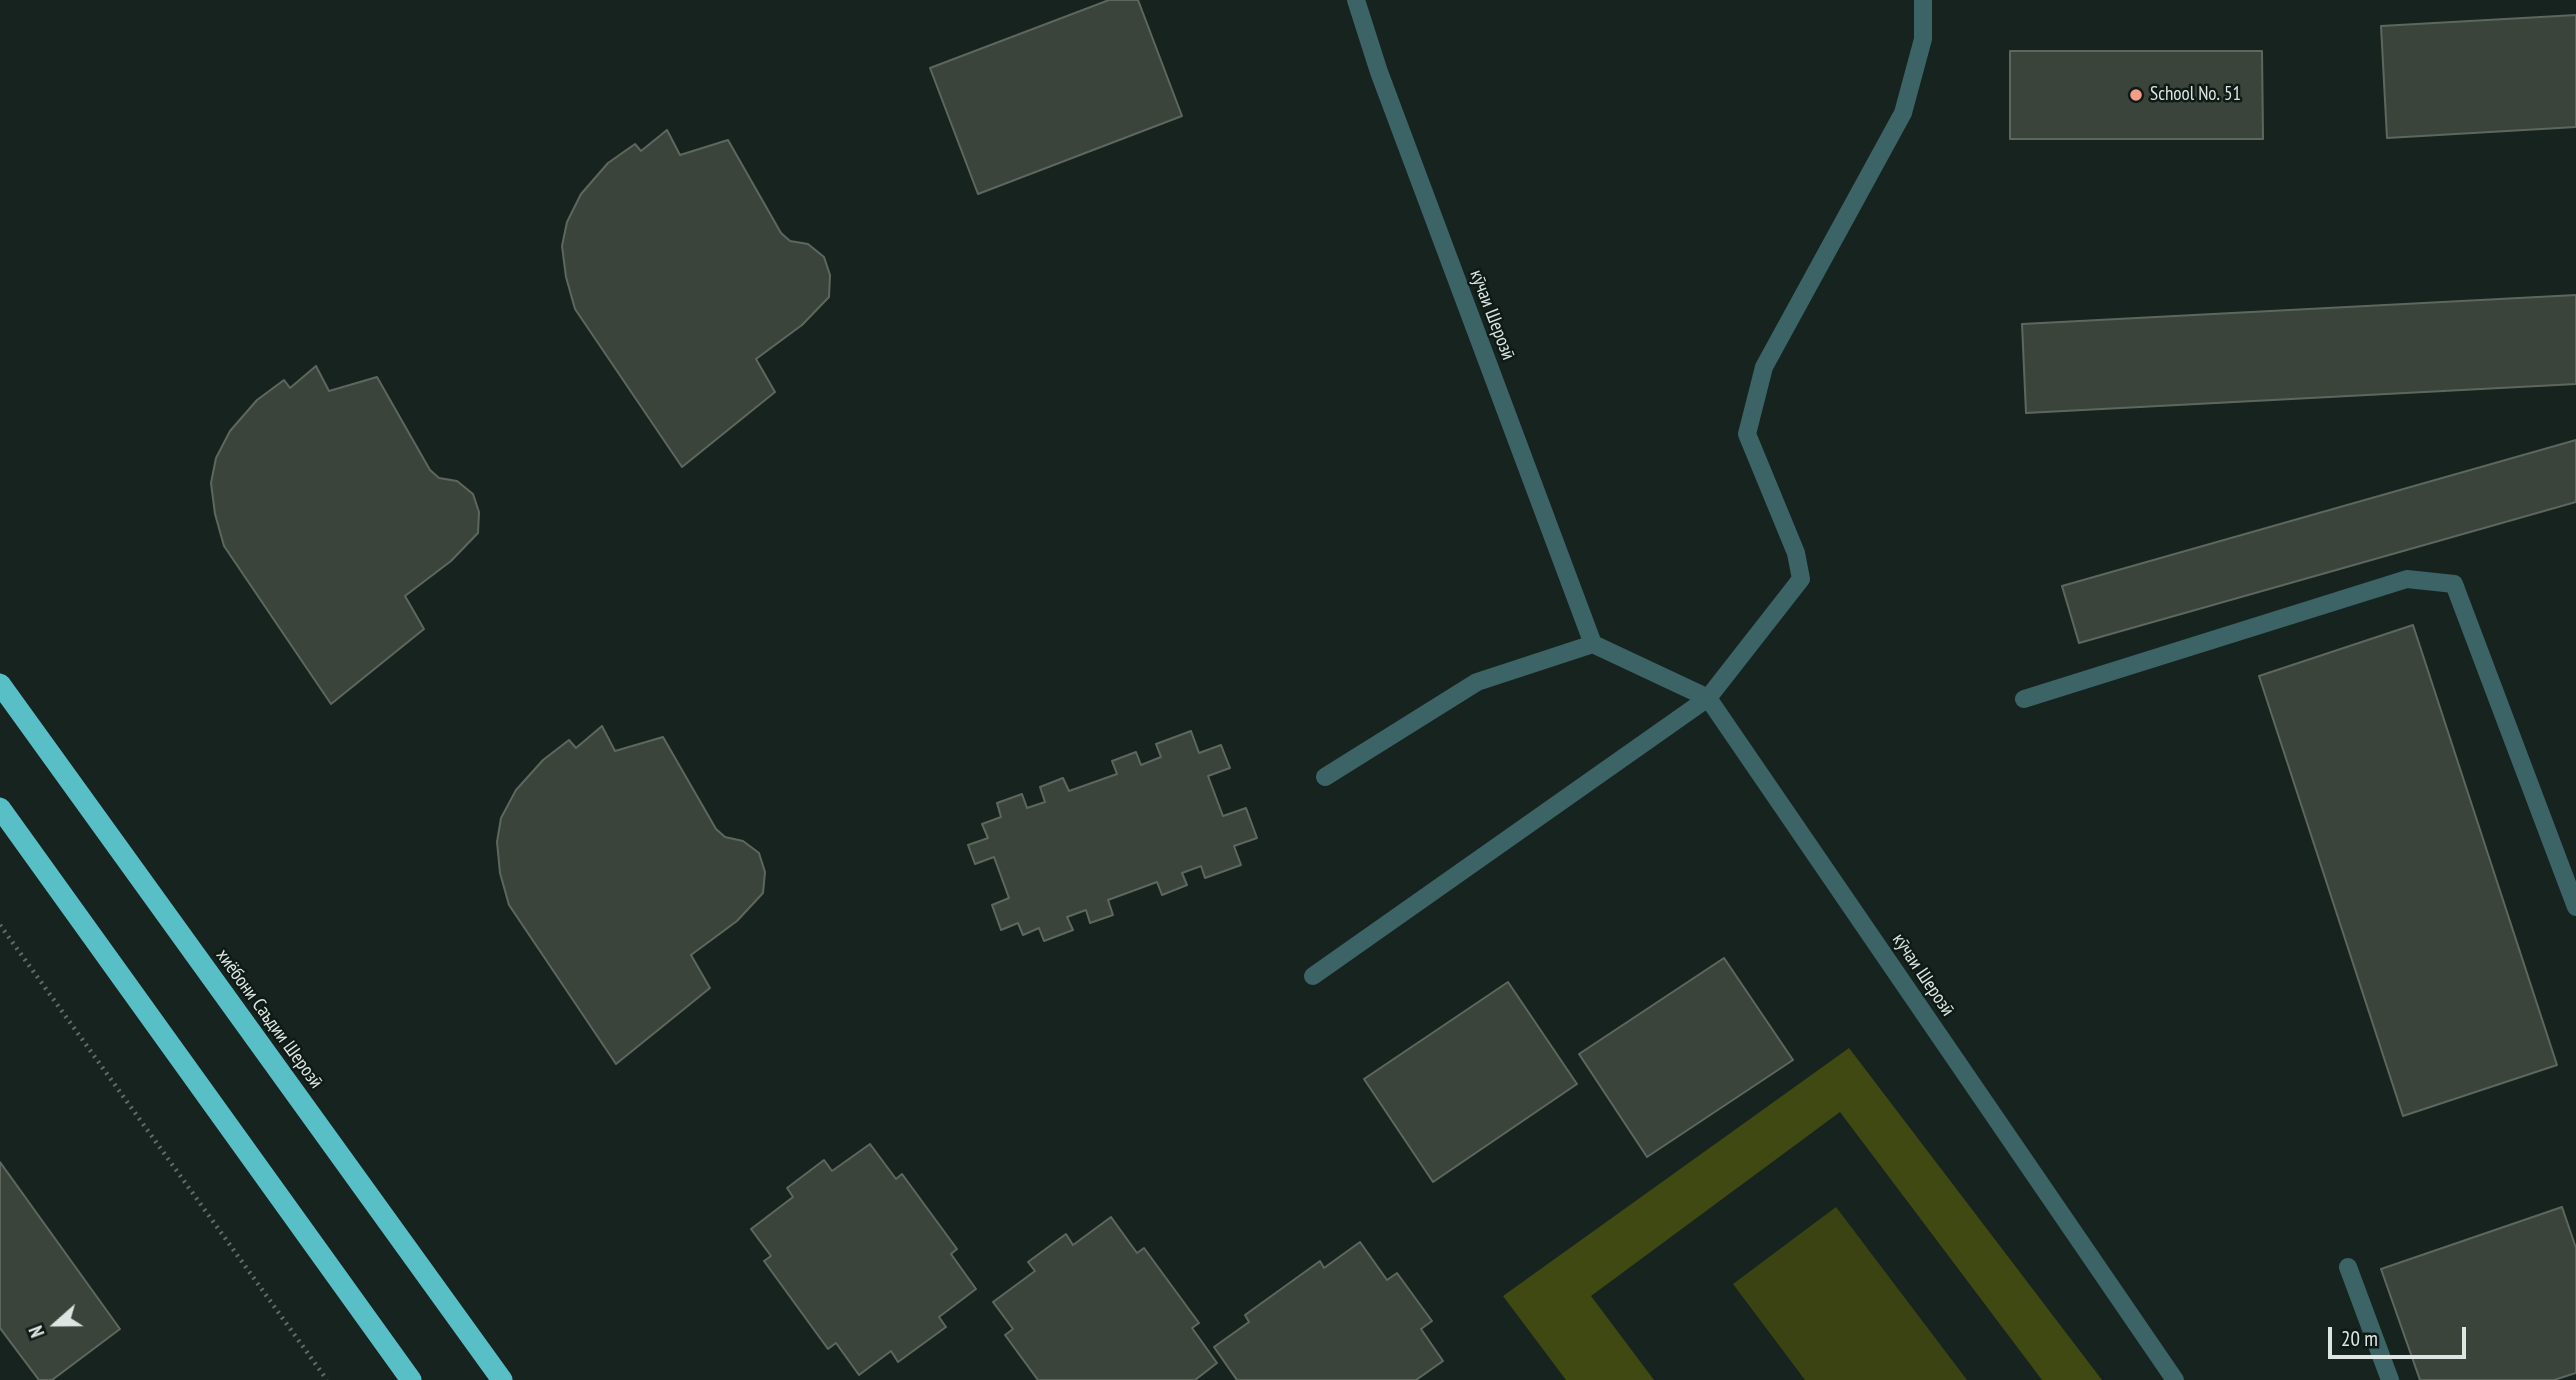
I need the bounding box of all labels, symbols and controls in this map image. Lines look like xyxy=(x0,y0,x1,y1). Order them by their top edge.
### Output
place label: School No. 51 xyxy=(2150,84,2241,106)
marker: School No. 51 xyxy=(2128,87,2144,103)
street label: кӯчаи Шерозӣ xyxy=(1464,267,1520,363)
street label: кӯчаи Шерозӣ xyxy=(1887,929,1959,1021)
street label: хиёбони Саъдии Шерозӣ xyxy=(211,945,327,1093)
north arrow xyxy=(21,1289,91,1359)
scale bar xyxy=(2331,1314,2469,1358)
text: N xyxy=(23,1322,49,1341)
text: 20 m xyxy=(2341,1325,2378,1352)

